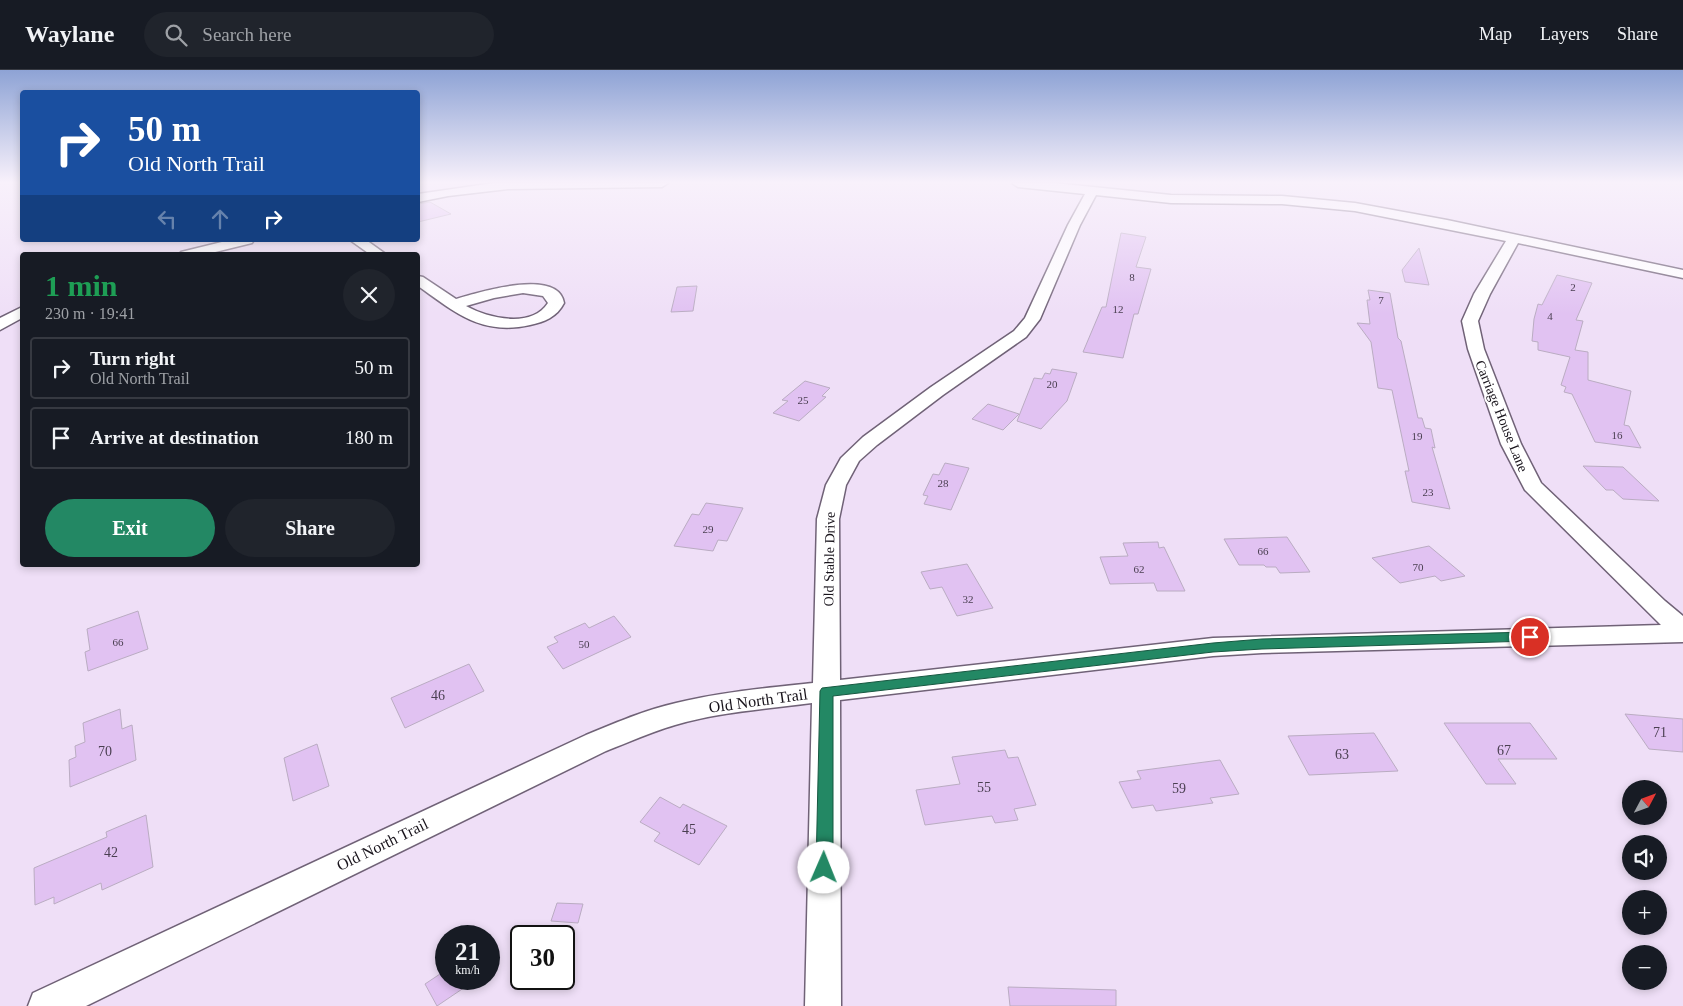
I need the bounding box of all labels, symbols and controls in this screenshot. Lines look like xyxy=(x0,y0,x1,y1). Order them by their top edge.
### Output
search box xyxy=(144,12,494,57)
text: Waylane xyxy=(25,21,114,47)
icon: search xyxy=(162,21,190,49)
text: Search here xyxy=(202,24,291,45)
text: Map xyxy=(1479,24,1512,44)
text: Layers xyxy=(1540,24,1589,44)
text: Share xyxy=(1617,24,1658,44)
icon: right xyxy=(45,110,110,175)
text: 50 m xyxy=(128,110,201,149)
text: Old North Trail xyxy=(128,151,265,176)
icon: left xyxy=(153,205,181,233)
icon: ahead xyxy=(206,205,234,233)
icon: right xyxy=(259,205,287,233)
text: 1 min xyxy=(45,269,118,302)
button: close xyxy=(343,269,395,321)
house number: 8 xyxy=(1129,271,1135,283)
house number: 2 xyxy=(1570,281,1576,293)
house number: 7 xyxy=(1378,294,1384,306)
house number: 12 xyxy=(1113,303,1124,315)
text: 230 m · 19:41 xyxy=(45,305,135,322)
house number: 4 xyxy=(1547,310,1553,322)
text: Turn right xyxy=(90,348,175,369)
icon: right xyxy=(47,354,75,382)
text: 50 m xyxy=(354,357,393,378)
street label: Carriage House Lane xyxy=(1472,358,1531,474)
text: Old North Trail xyxy=(90,370,190,387)
house number: 20 xyxy=(1047,378,1058,390)
house number: 25 xyxy=(798,394,809,406)
icon: arrive xyxy=(47,424,75,452)
text: Arrive at destination xyxy=(90,427,259,448)
text: 180 m xyxy=(345,427,393,448)
house number: 16 xyxy=(1612,429,1623,441)
house number: 19 xyxy=(1412,430,1423,442)
house number: 28 xyxy=(938,477,949,489)
house number: 23 xyxy=(1423,486,1434,498)
button: Exit xyxy=(45,499,215,557)
button: Share xyxy=(225,499,395,557)
street label: Old Stable Drive xyxy=(821,511,838,607)
house number: 29 xyxy=(703,523,714,535)
house number: 66 xyxy=(1258,545,1269,557)
house number: 70 xyxy=(1413,561,1424,573)
house number: 62 xyxy=(1134,563,1145,575)
house number: 32 xyxy=(963,593,974,605)
pin xyxy=(1509,616,1551,658)
icon: arrive xyxy=(1516,623,1544,651)
house number: 66 xyxy=(113,636,124,648)
house number: 50 xyxy=(579,638,590,650)
street label: Old North Trail xyxy=(708,685,809,716)
house number: 46 xyxy=(431,688,445,703)
house number: 71 xyxy=(1653,725,1667,740)
house number: 67 xyxy=(1497,743,1511,758)
house number: 70 xyxy=(98,744,112,759)
house number: 63 xyxy=(1335,747,1349,762)
house number: 55 xyxy=(977,780,991,795)
north arrow xyxy=(1622,780,1668,825)
map controls xyxy=(1622,780,1667,990)
house number: 59 xyxy=(1172,781,1186,796)
street label: Old North Trail xyxy=(334,815,431,874)
house number: 45 xyxy=(682,822,696,837)
button: sound xyxy=(1622,835,1667,880)
position arrow xyxy=(797,841,849,893)
house number: 42 xyxy=(104,845,118,860)
button: + xyxy=(1622,890,1667,935)
speed limit sign: 30 xyxy=(510,925,575,990)
text: 21 xyxy=(455,938,480,965)
button: − xyxy=(1622,945,1667,990)
text: km/h xyxy=(455,963,480,977)

